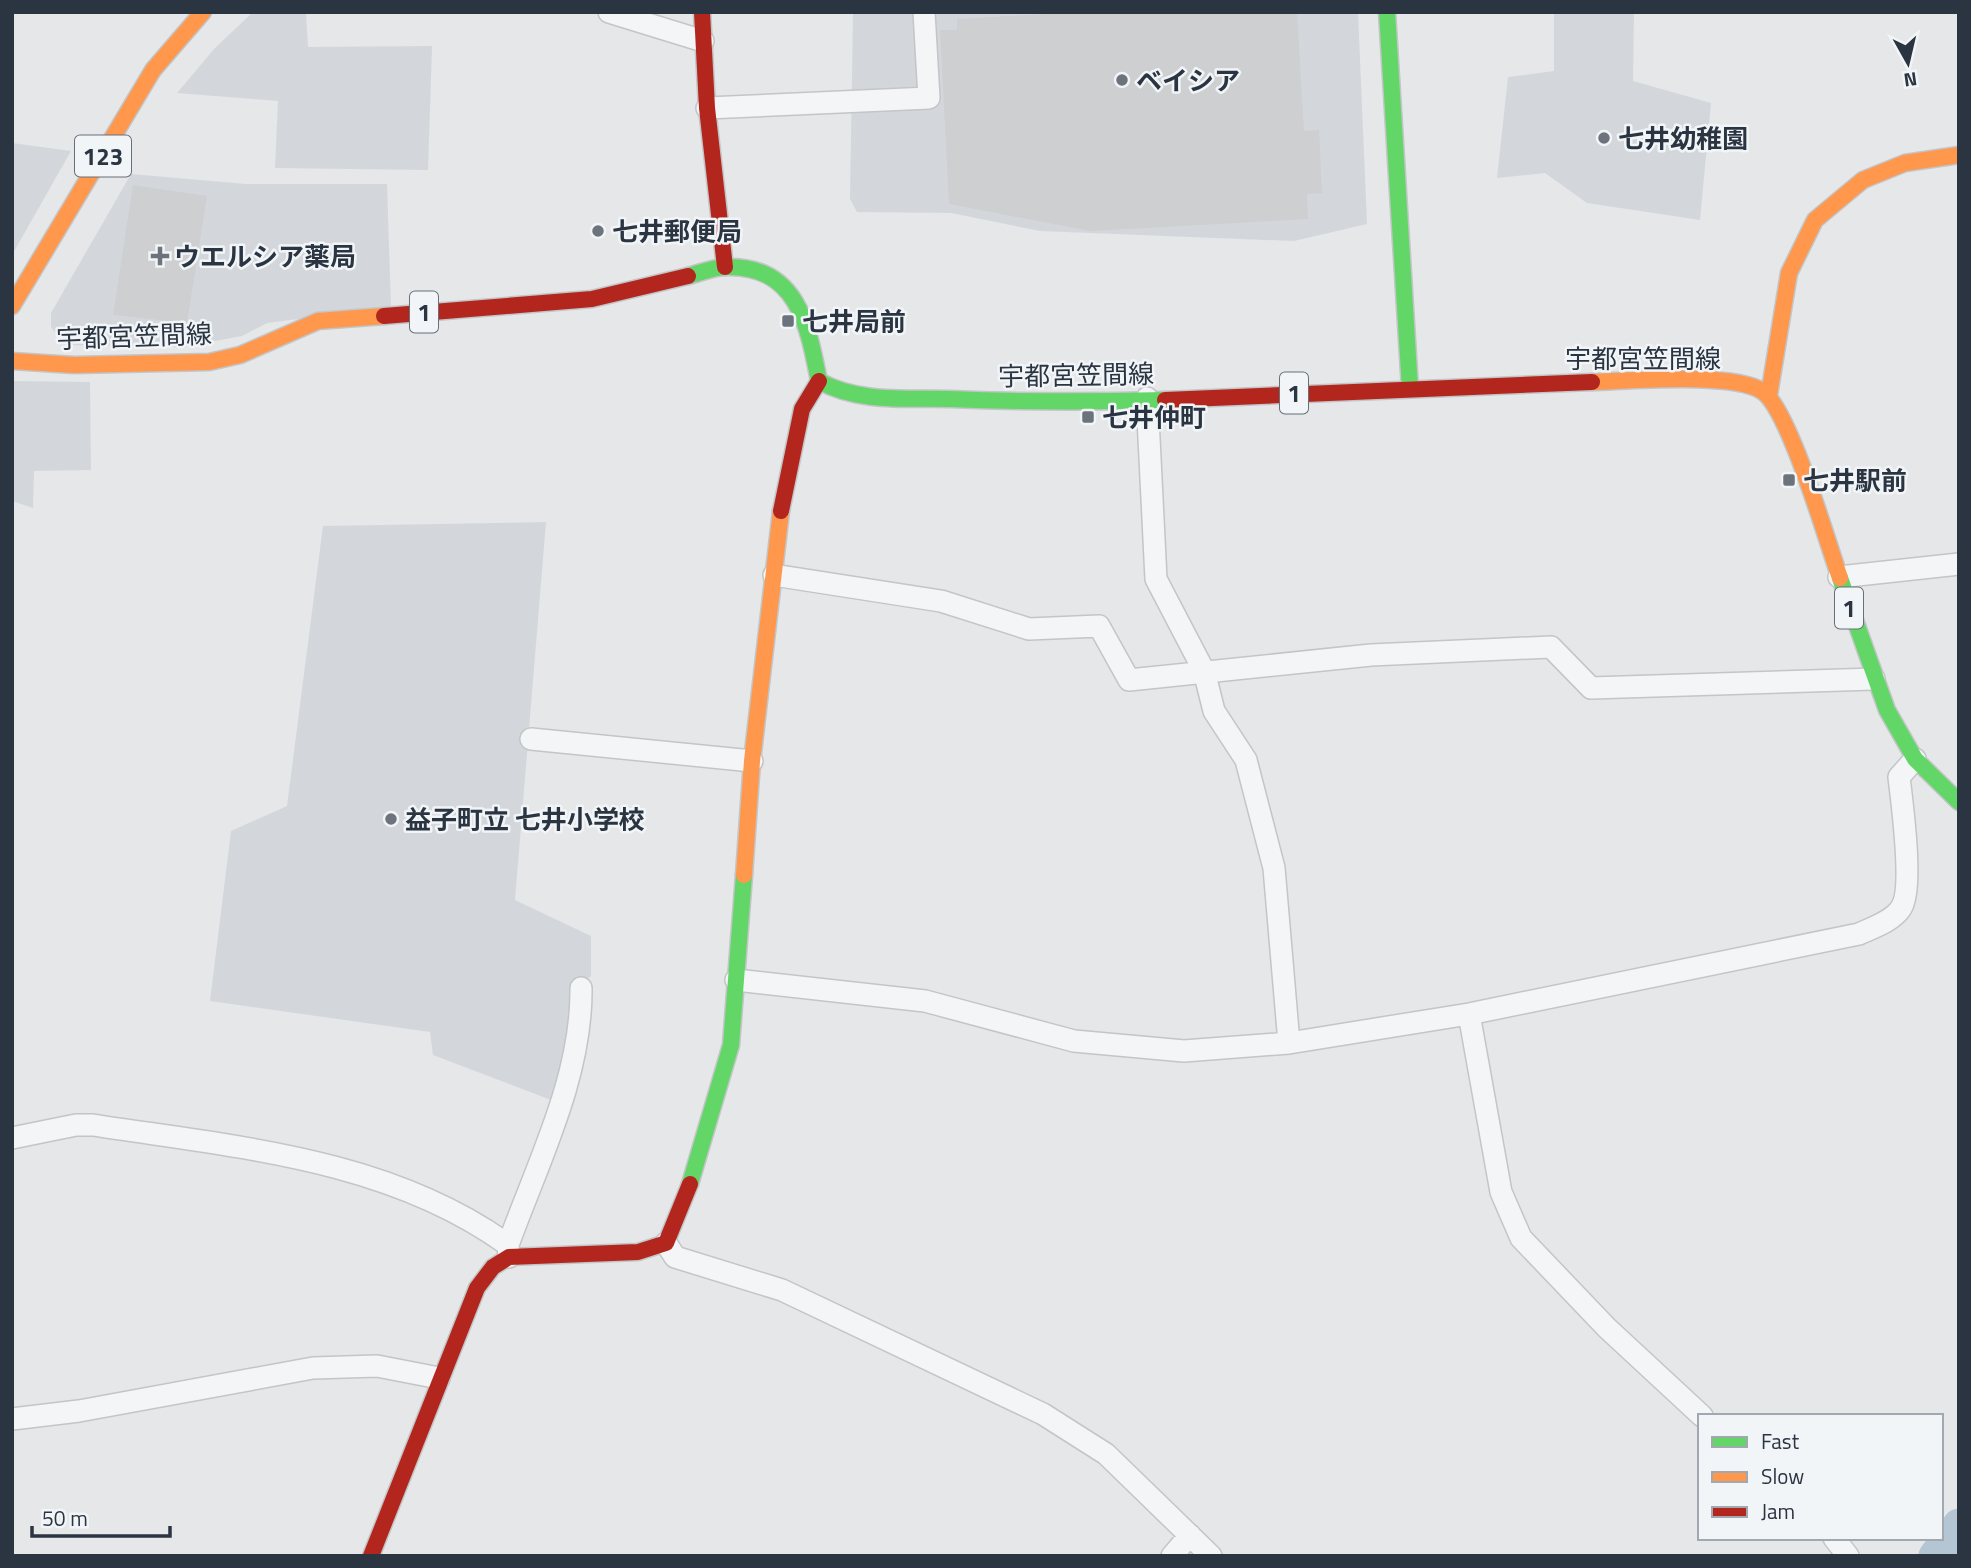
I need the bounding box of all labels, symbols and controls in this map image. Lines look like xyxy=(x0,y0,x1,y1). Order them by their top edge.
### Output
north arrow xyxy=(1873,28,1943,98)
place label: ベイシア xyxy=(1136,61,1240,100)
text: N xyxy=(1902,65,1919,96)
marker: ベイシア xyxy=(1114,72,1130,88)
place label: 七井幼稚園 xyxy=(1618,119,1748,158)
marker: 七井幼稚園 xyxy=(1596,130,1612,146)
road number: 123 xyxy=(75,136,131,176)
place label: 七井郵便局 xyxy=(612,212,742,251)
marker: 七井郵便局 xyxy=(590,223,606,239)
place label: ウエルシア薬局 xyxy=(174,237,356,276)
marker: ウエルシア薬局 xyxy=(152,248,168,264)
road number: 1 xyxy=(410,292,438,332)
place label: 七井局前 xyxy=(802,302,906,341)
marker: 七井局前 xyxy=(780,313,796,329)
street label: 宇都宮笠間線 xyxy=(55,314,213,358)
street label: 宇都宮笠間線 xyxy=(1565,339,1721,378)
street label: 宇都宮笠間線 xyxy=(998,354,1154,396)
road number: 1 xyxy=(1280,372,1308,414)
place label: 七井仲町 xyxy=(1102,398,1206,437)
marker: 七井仲町 xyxy=(1080,409,1096,425)
place label: 七井駅前 xyxy=(1803,461,1907,500)
marker: 七井駅前 xyxy=(1781,472,1797,488)
road number: 1 xyxy=(1835,588,1863,628)
place label: 益子町立 七井小学校 xyxy=(405,800,645,839)
marker: 益子町立 七井小学校 xyxy=(383,811,399,827)
legend xyxy=(1698,1414,1943,1540)
text: Fast xyxy=(1761,1425,1800,1457)
text: Slow xyxy=(1761,1460,1804,1492)
scale bar xyxy=(32,1494,170,1538)
text: Jam xyxy=(1761,1495,1795,1527)
text: 50 m xyxy=(42,1502,88,1534)

